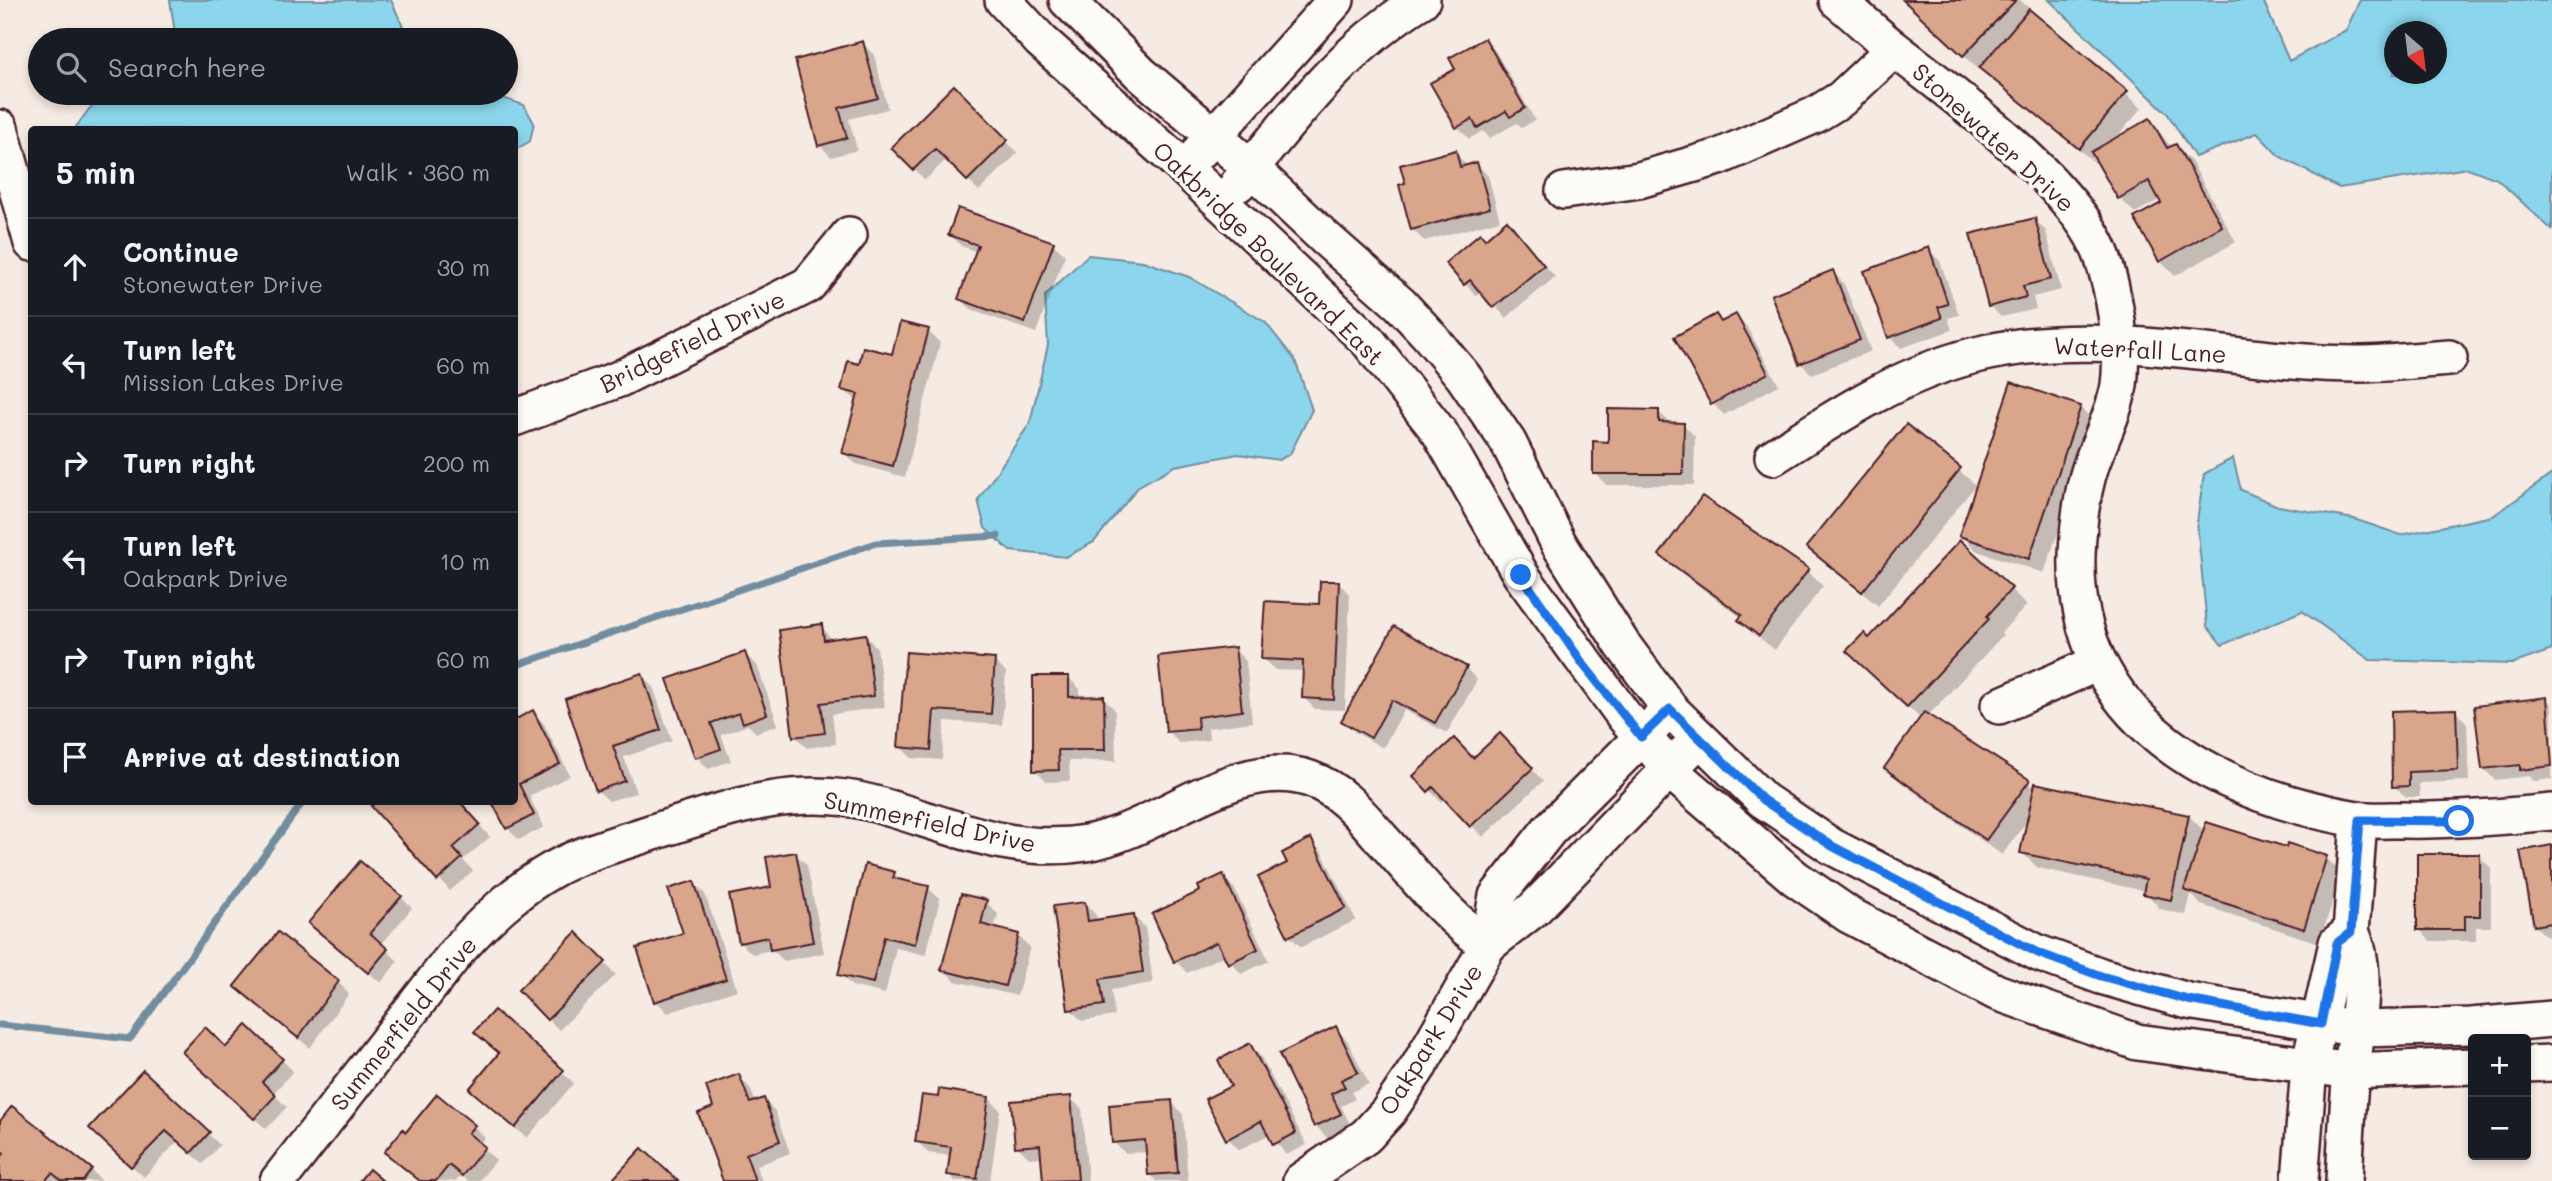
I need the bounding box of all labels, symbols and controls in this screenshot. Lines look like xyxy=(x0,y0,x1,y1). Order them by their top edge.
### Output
north arrow xyxy=(2384,21,2447,84)
search box xyxy=(28,28,518,105)
icon: search xyxy=(52,48,90,86)
text: Search here xyxy=(108,50,266,84)
street label: Stonewater Drive xyxy=(1906,56,2082,218)
street label: Oakbridge Boulevard East xyxy=(1147,134,1391,372)
text: 5 min xyxy=(56,152,136,192)
text: Walk · 360 m xyxy=(345,157,490,187)
text: Continue xyxy=(123,235,239,269)
icon: ahead xyxy=(56,248,94,286)
text: 30 m xyxy=(437,252,490,282)
text: Stonewater Drive xyxy=(123,269,323,299)
street label: Bridgefield Drive xyxy=(594,283,790,399)
street label: Waterfall Lane xyxy=(2053,329,2227,369)
text: Turn left xyxy=(123,333,236,367)
icon: left xyxy=(56,346,94,384)
text: 60 m xyxy=(436,350,490,380)
text: Mission Lakes Drive xyxy=(123,367,344,397)
icon: right xyxy=(56,444,94,482)
text: Turn right xyxy=(123,446,256,480)
text: 200 m xyxy=(423,448,490,478)
text: Turn left xyxy=(123,529,236,563)
icon: left xyxy=(56,542,94,580)
text: 10 m xyxy=(440,546,490,576)
route end xyxy=(1505,559,1536,590)
text: Oakpark Drive xyxy=(123,563,288,593)
icon: right xyxy=(56,640,94,678)
text: Turn right xyxy=(123,642,256,676)
text: 60 m xyxy=(436,644,490,674)
icon: arrive xyxy=(56,738,94,776)
text: Arrive at destination xyxy=(123,740,400,774)
street label: Summerfield Drive xyxy=(821,783,1039,859)
route start xyxy=(2443,805,2474,836)
street label: Summerfield Drive xyxy=(323,929,483,1117)
street label: Oakpark Drive xyxy=(1371,958,1489,1120)
map controls xyxy=(2468,1034,2531,1160)
button: + xyxy=(2468,1034,2531,1097)
button: − xyxy=(2468,1097,2531,1160)

